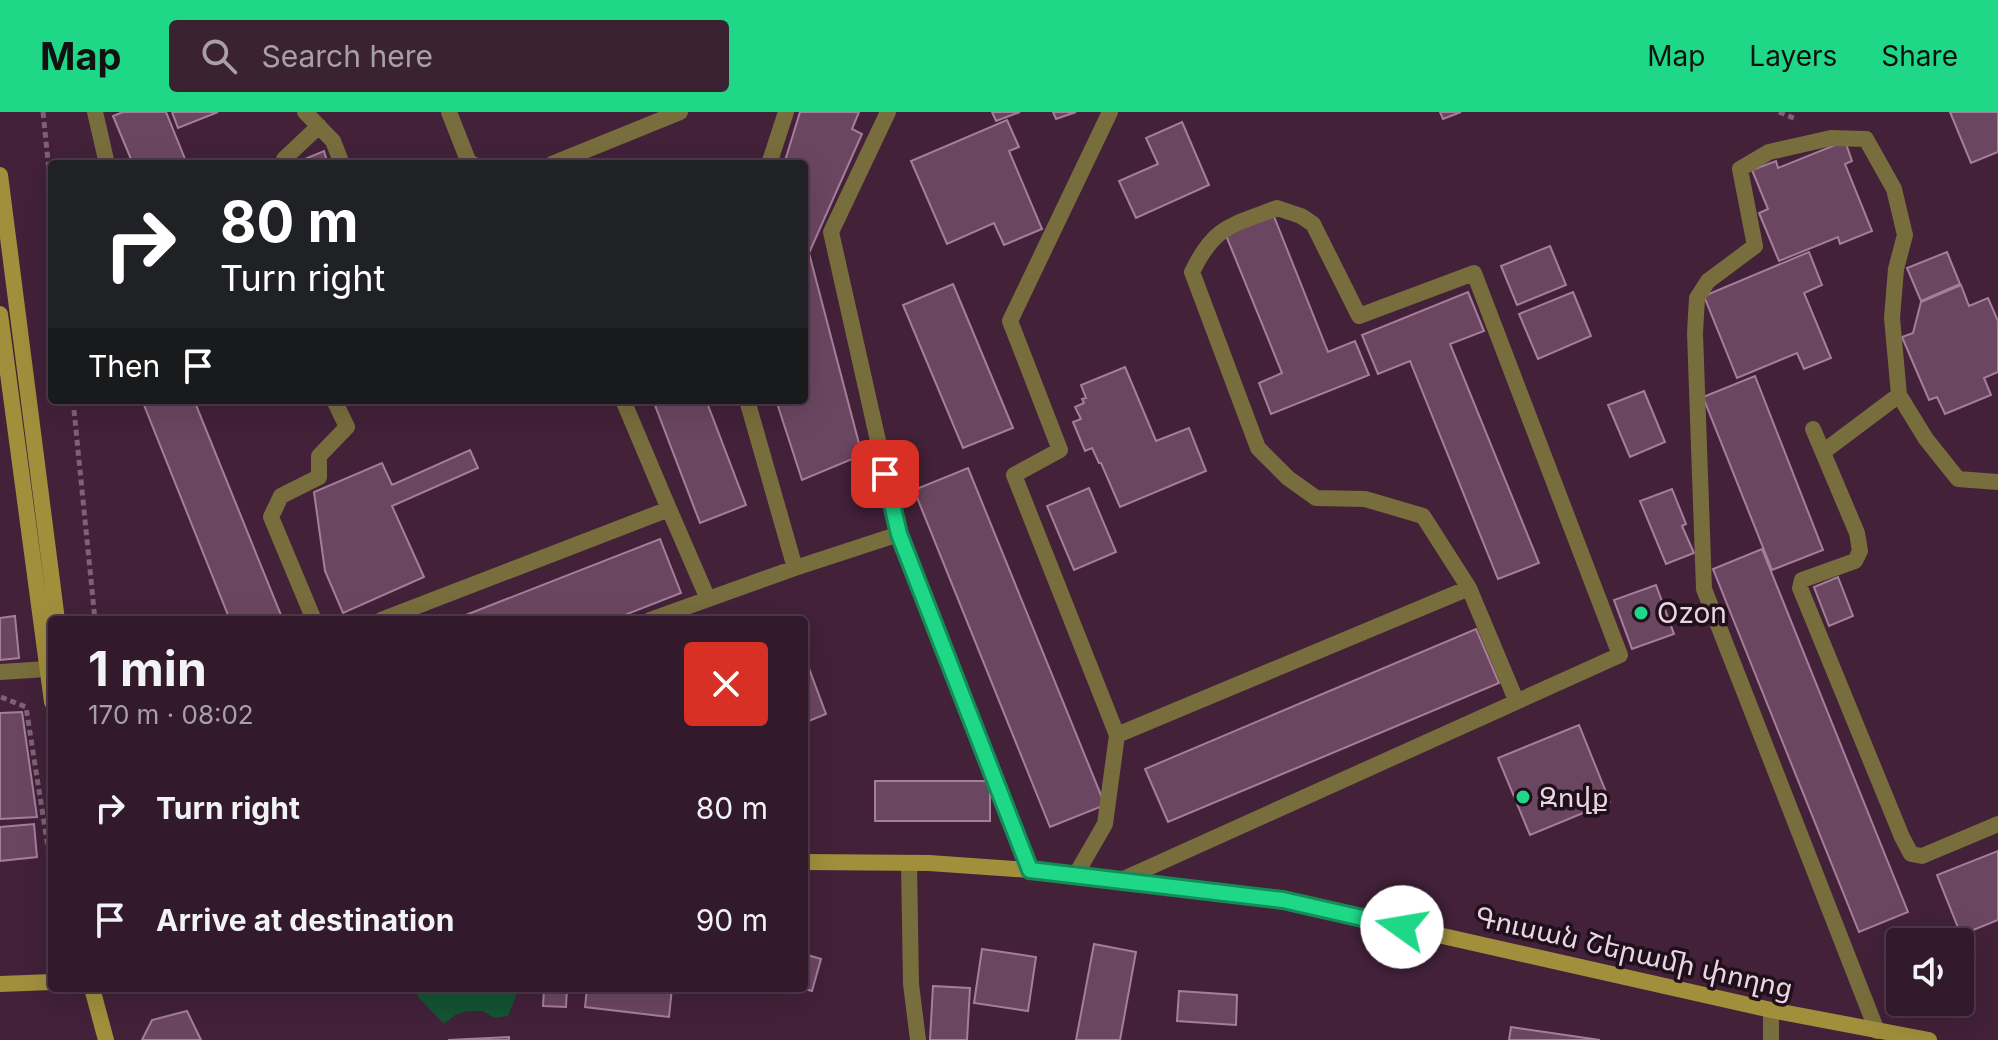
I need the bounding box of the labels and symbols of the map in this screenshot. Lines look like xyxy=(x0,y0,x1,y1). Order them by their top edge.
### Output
pin xyxy=(851,440,919,508)
place label: Ozon xyxy=(1657,596,1727,630)
marker: Ozon xyxy=(1632,604,1650,622)
place label: Զովք xyxy=(1539,780,1609,814)
marker: Զովք xyxy=(1514,788,1532,806)
position arrow xyxy=(1360,885,1444,969)
street label: Գուսան Շերամի փողոց xyxy=(1472,899,1796,1005)

